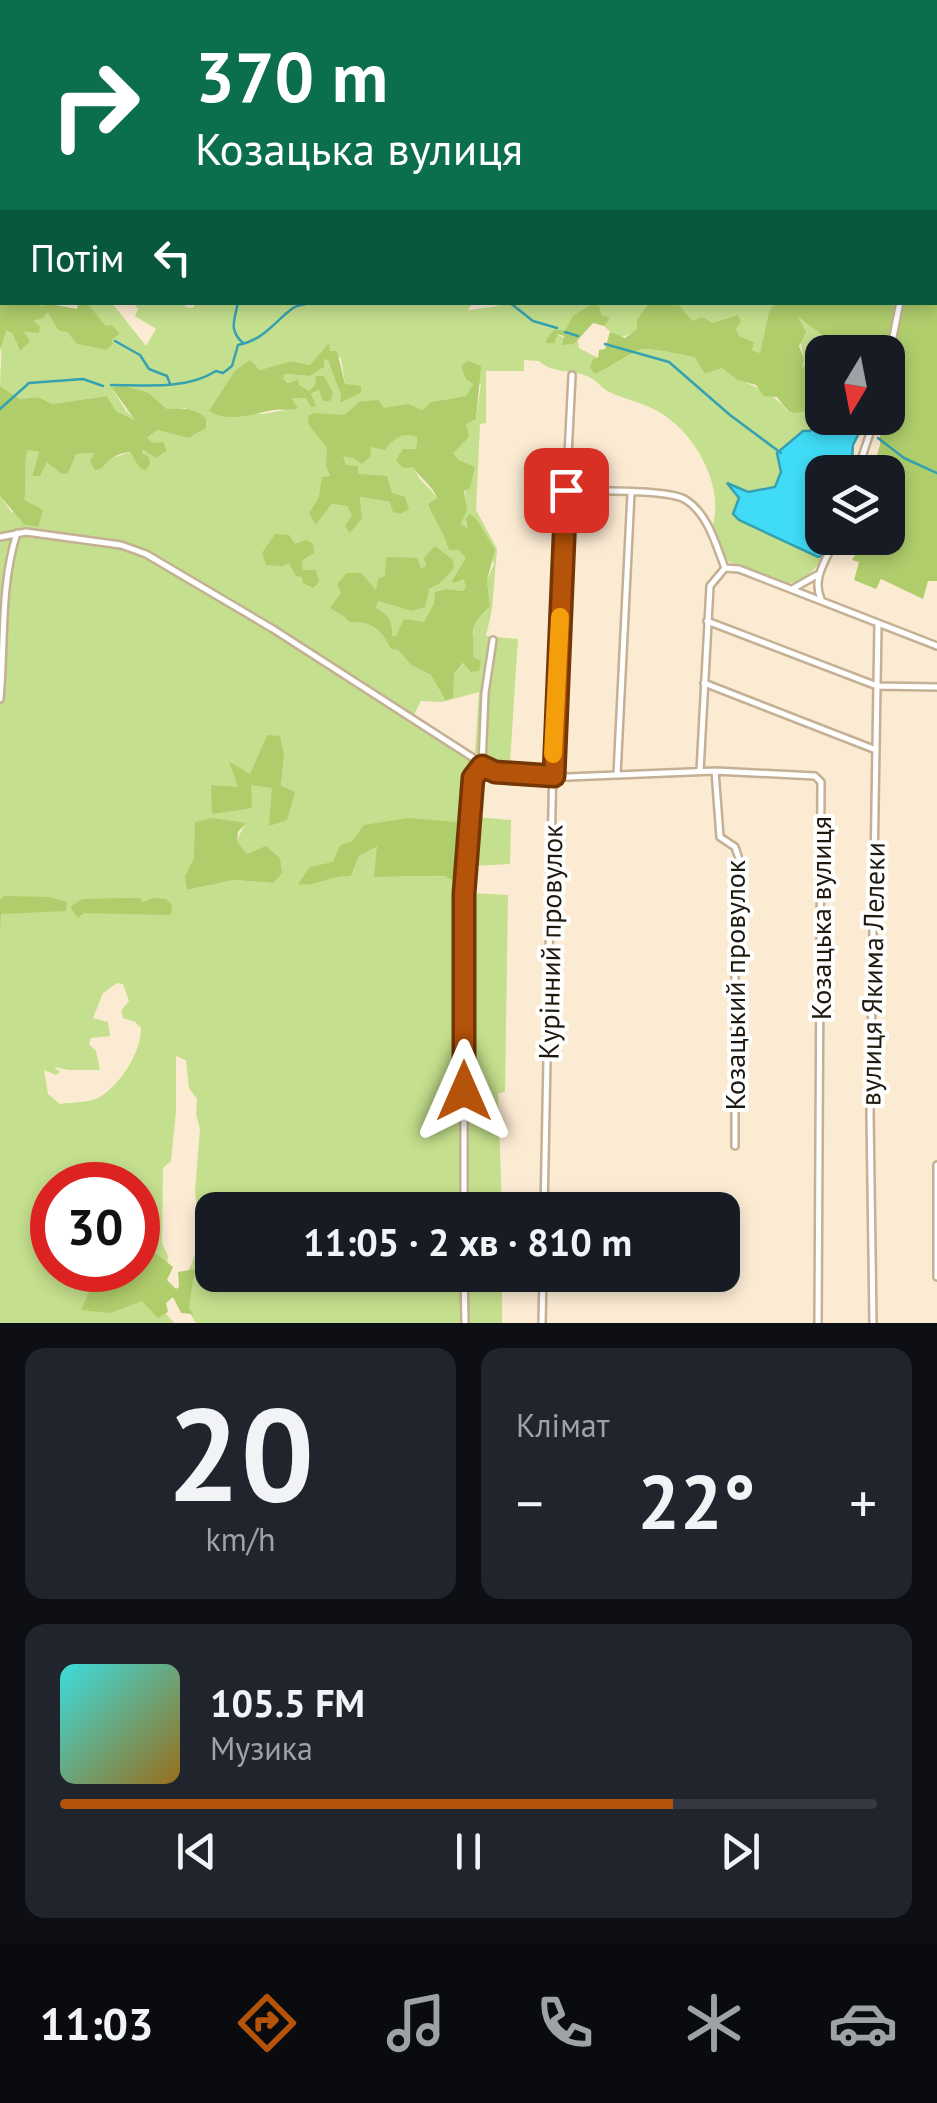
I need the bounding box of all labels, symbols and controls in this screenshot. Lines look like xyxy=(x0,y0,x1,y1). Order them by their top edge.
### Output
text: 370 m xyxy=(195,31,388,121)
icon: right xyxy=(30,40,160,170)
text: Козацька вулиця xyxy=(195,119,523,177)
icon: left xyxy=(145,230,200,285)
text: Потім xyxy=(30,233,125,282)
north arrow xyxy=(805,335,905,435)
map controls xyxy=(805,335,905,555)
pin xyxy=(524,448,609,533)
button: layers xyxy=(805,455,905,555)
icon: arrive xyxy=(539,463,594,518)
street label: Козацька вулиця xyxy=(802,816,839,1020)
street label: Курінний провулок xyxy=(529,823,571,1060)
street label: вулиця Якима Лелеки xyxy=(851,842,893,1106)
street label: Козацький провулок xyxy=(716,859,753,1110)
position arrow xyxy=(412,1039,516,1143)
speed limit sign: 30 xyxy=(30,1162,160,1292)
text: 11:05 · 2 хв · 810 m xyxy=(303,1217,632,1266)
text: 20 xyxy=(167,1369,314,1537)
text: Клімат xyxy=(516,1404,609,1446)
text: 22° xyxy=(638,1453,755,1550)
text: − xyxy=(516,1467,544,1538)
text: + xyxy=(849,1467,877,1538)
text: km/h xyxy=(205,1518,276,1560)
text: 105.5 FM xyxy=(210,1678,365,1727)
text: Музика xyxy=(210,1727,313,1769)
icon: previous xyxy=(169,1824,224,1879)
icon: pause xyxy=(441,1824,496,1879)
icon: next xyxy=(713,1824,768,1879)
icon: directions xyxy=(232,1988,302,2058)
icon: music xyxy=(381,1988,451,2058)
icon: phone xyxy=(530,1988,600,2058)
icon: climate xyxy=(679,1988,749,2058)
icon: car xyxy=(828,1988,898,2058)
text: 11:03 xyxy=(39,1994,154,2052)

